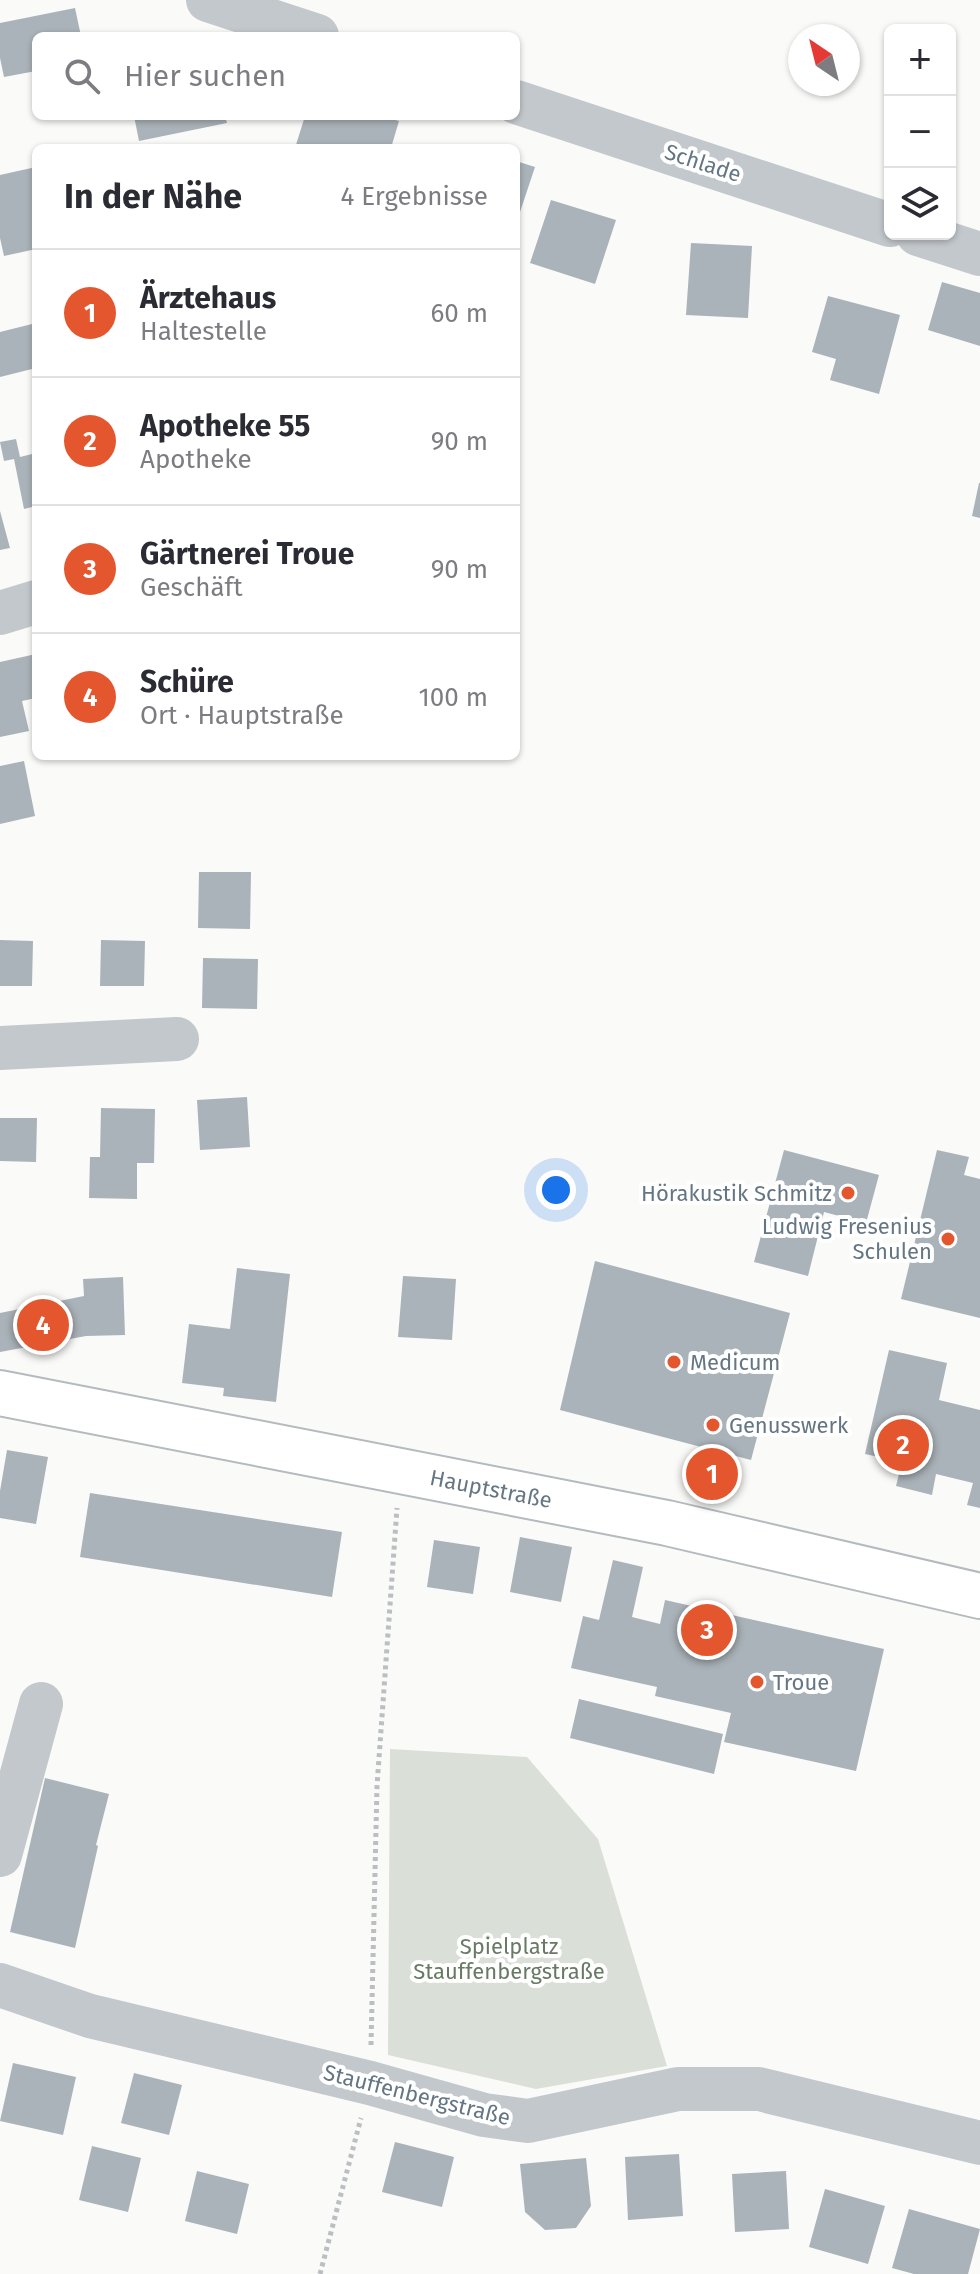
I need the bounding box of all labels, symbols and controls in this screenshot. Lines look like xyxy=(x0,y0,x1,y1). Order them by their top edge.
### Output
north arrow xyxy=(788,24,860,96)
map controls xyxy=(884,24,956,240)
button: + xyxy=(884,24,956,96)
search box xyxy=(32,32,520,120)
icon: search xyxy=(60,54,104,98)
text: Hier suchen xyxy=(124,58,286,94)
button: − xyxy=(884,96,956,168)
street label: Schlade xyxy=(661,138,745,188)
button: layers xyxy=(884,168,956,240)
text: In der Nähe xyxy=(64,176,242,217)
text: 4 Ergebnisse xyxy=(341,181,488,212)
text: Ärztehaus xyxy=(140,280,276,316)
text: 1 xyxy=(84,298,96,329)
text: 60 m xyxy=(430,298,488,329)
text: Haltestelle xyxy=(140,316,267,347)
text: Apotheke 55 xyxy=(140,408,310,444)
text: 2 xyxy=(83,426,97,457)
text: 90 m xyxy=(431,426,488,457)
text: Apotheke xyxy=(140,444,252,475)
text: Gärtnerei Troue xyxy=(140,536,354,572)
text: 3 xyxy=(83,554,97,585)
text: 90 m xyxy=(431,554,488,585)
text: Geschäft xyxy=(140,572,243,603)
text: Schüre xyxy=(140,664,234,700)
text: 4 xyxy=(83,682,97,713)
text: 100 m xyxy=(419,682,488,713)
text: Ort · Hauptstraße xyxy=(140,700,344,731)
your location xyxy=(536,1170,576,1210)
place label: Hörakustik Schmitz xyxy=(641,1180,832,1207)
marker: Hörakustik Schmitz xyxy=(839,1184,857,1202)
place label: Ludwig Fresenius Schulen xyxy=(762,1213,932,1265)
marker: Ludwig Fresenius Schulen xyxy=(939,1230,957,1248)
pin: 4 xyxy=(17,1295,69,1355)
place label: Medicum xyxy=(690,1349,780,1376)
marker: Medicum xyxy=(665,1353,683,1371)
place label: Genusswerk xyxy=(729,1412,849,1439)
pin: 2 xyxy=(877,1415,929,1475)
marker: Genusswerk xyxy=(704,1416,722,1434)
pin: 1 xyxy=(686,1444,738,1504)
street label: Hauptstraße xyxy=(428,1464,554,1514)
pin: 3 xyxy=(681,1600,733,1660)
place label: Troue xyxy=(773,1669,829,1696)
marker: Troue xyxy=(748,1673,766,1691)
park label: Spielplatz Stauffenbergstraße xyxy=(413,1933,605,1985)
street label: Stauffenbergstraße xyxy=(321,2059,513,2131)

